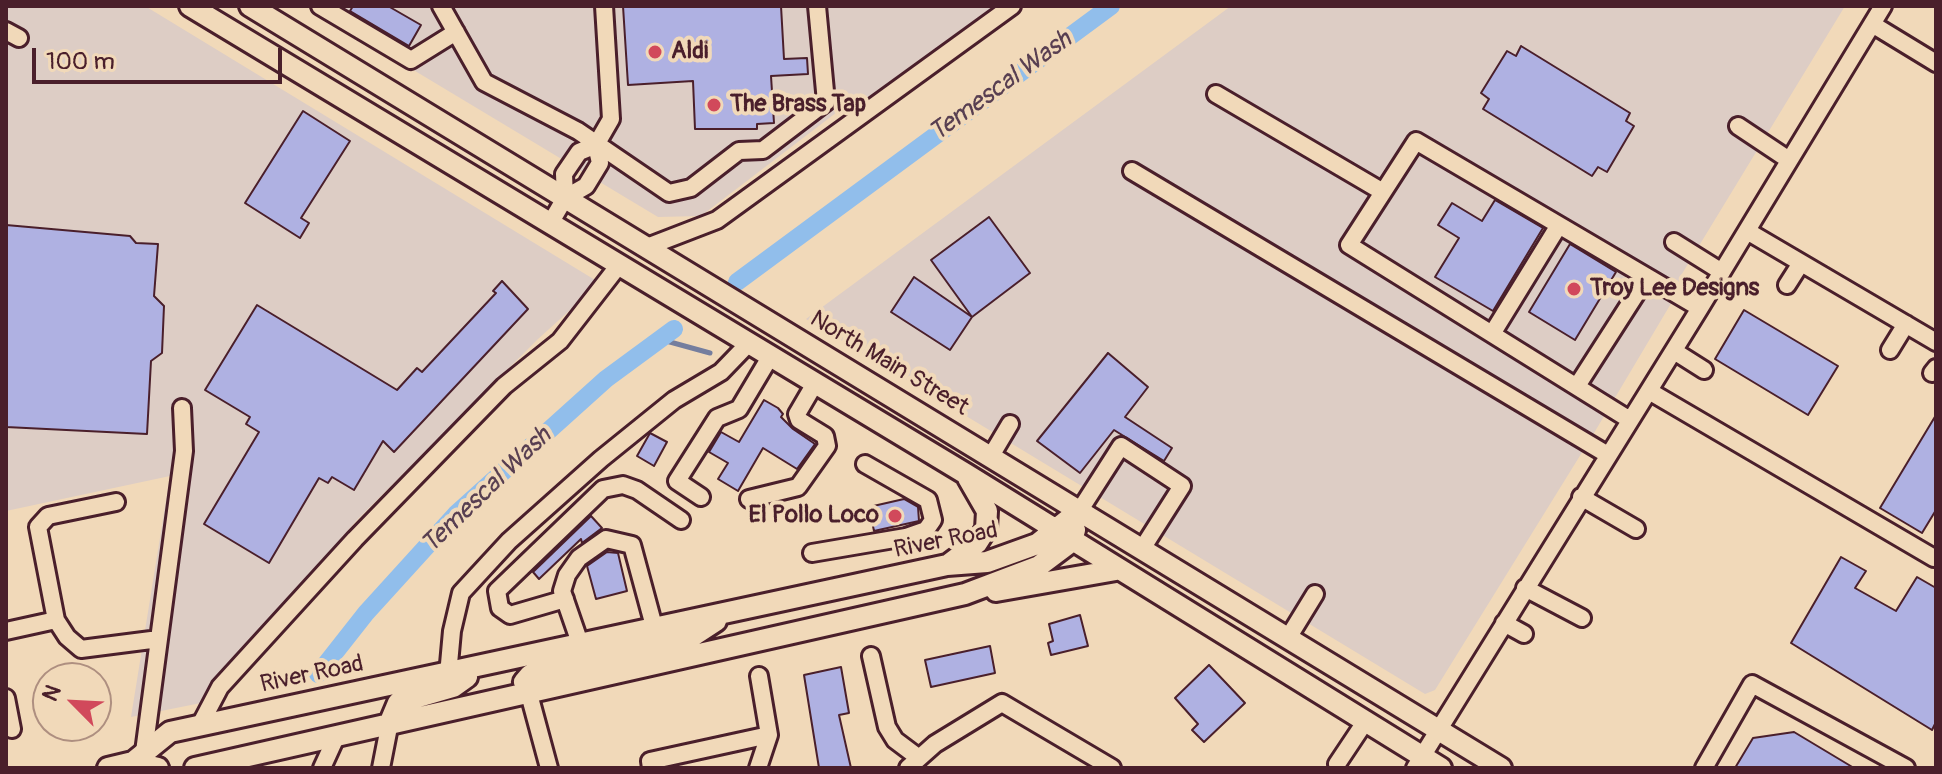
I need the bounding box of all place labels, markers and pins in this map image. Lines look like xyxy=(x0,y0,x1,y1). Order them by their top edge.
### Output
place label: Aldi xyxy=(671,38,708,66)
marker: Aldi xyxy=(646,43,664,61)
place label: The Brass Tap xyxy=(730,91,866,119)
marker: The Brass Tap xyxy=(705,96,723,114)
place label: Troy Lee Designs xyxy=(1590,275,1759,303)
marker: Troy Lee Designs xyxy=(1565,280,1583,298)
place label: El Pollo Loco xyxy=(748,502,879,530)
marker: El Pollo Loco xyxy=(886,507,904,525)

